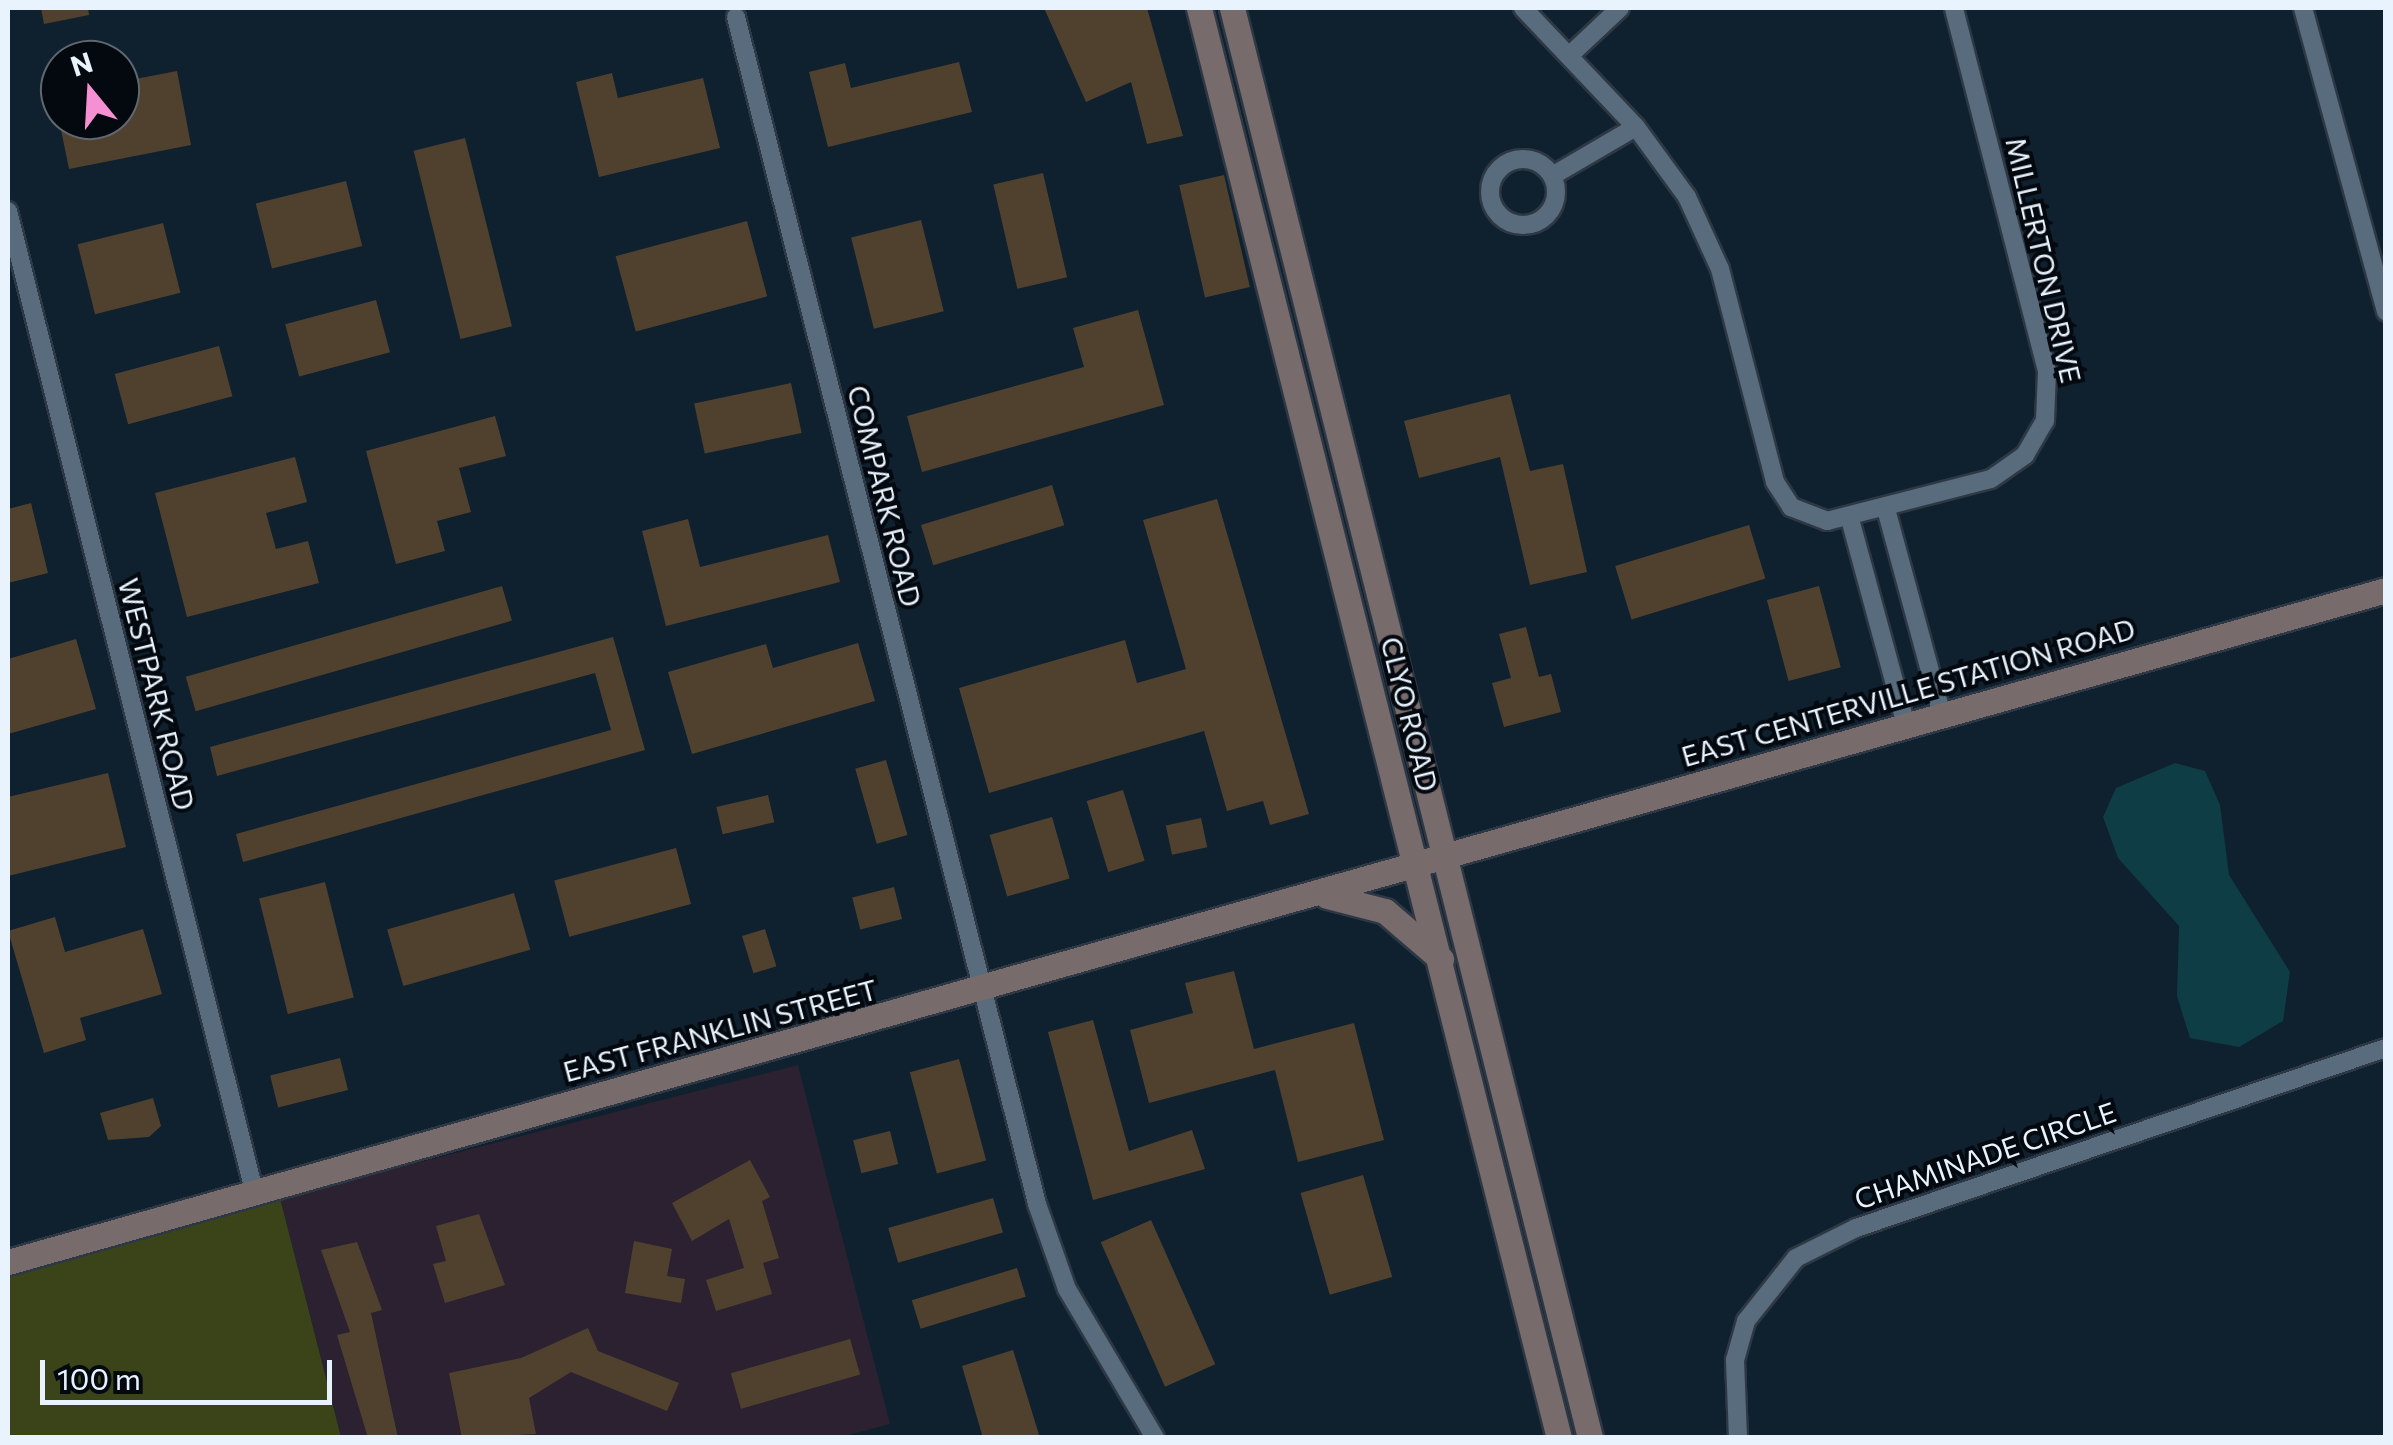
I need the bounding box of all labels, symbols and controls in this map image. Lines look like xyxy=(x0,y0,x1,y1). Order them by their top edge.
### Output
north arrow xyxy=(40,40,140,140)
text: N xyxy=(66,44,97,83)
street label: MILLERTON DRIVE xyxy=(1999,134,2089,386)
street label: COMPARK ROAD xyxy=(841,382,929,610)
street label: WESTPARK ROAD xyxy=(112,575,202,813)
street label: EAST CENTERVILLE STATION ROAD xyxy=(1677,611,2139,773)
street label: CLYO ROAD xyxy=(1375,633,1445,795)
street label: EAST FRANKLIN STREET xyxy=(559,972,881,1088)
street label: CHAMINADE CIRCLE xyxy=(1850,1094,2120,1216)
scale bar xyxy=(45,1340,338,1402)
text: 100 m xyxy=(57,1359,141,1396)

